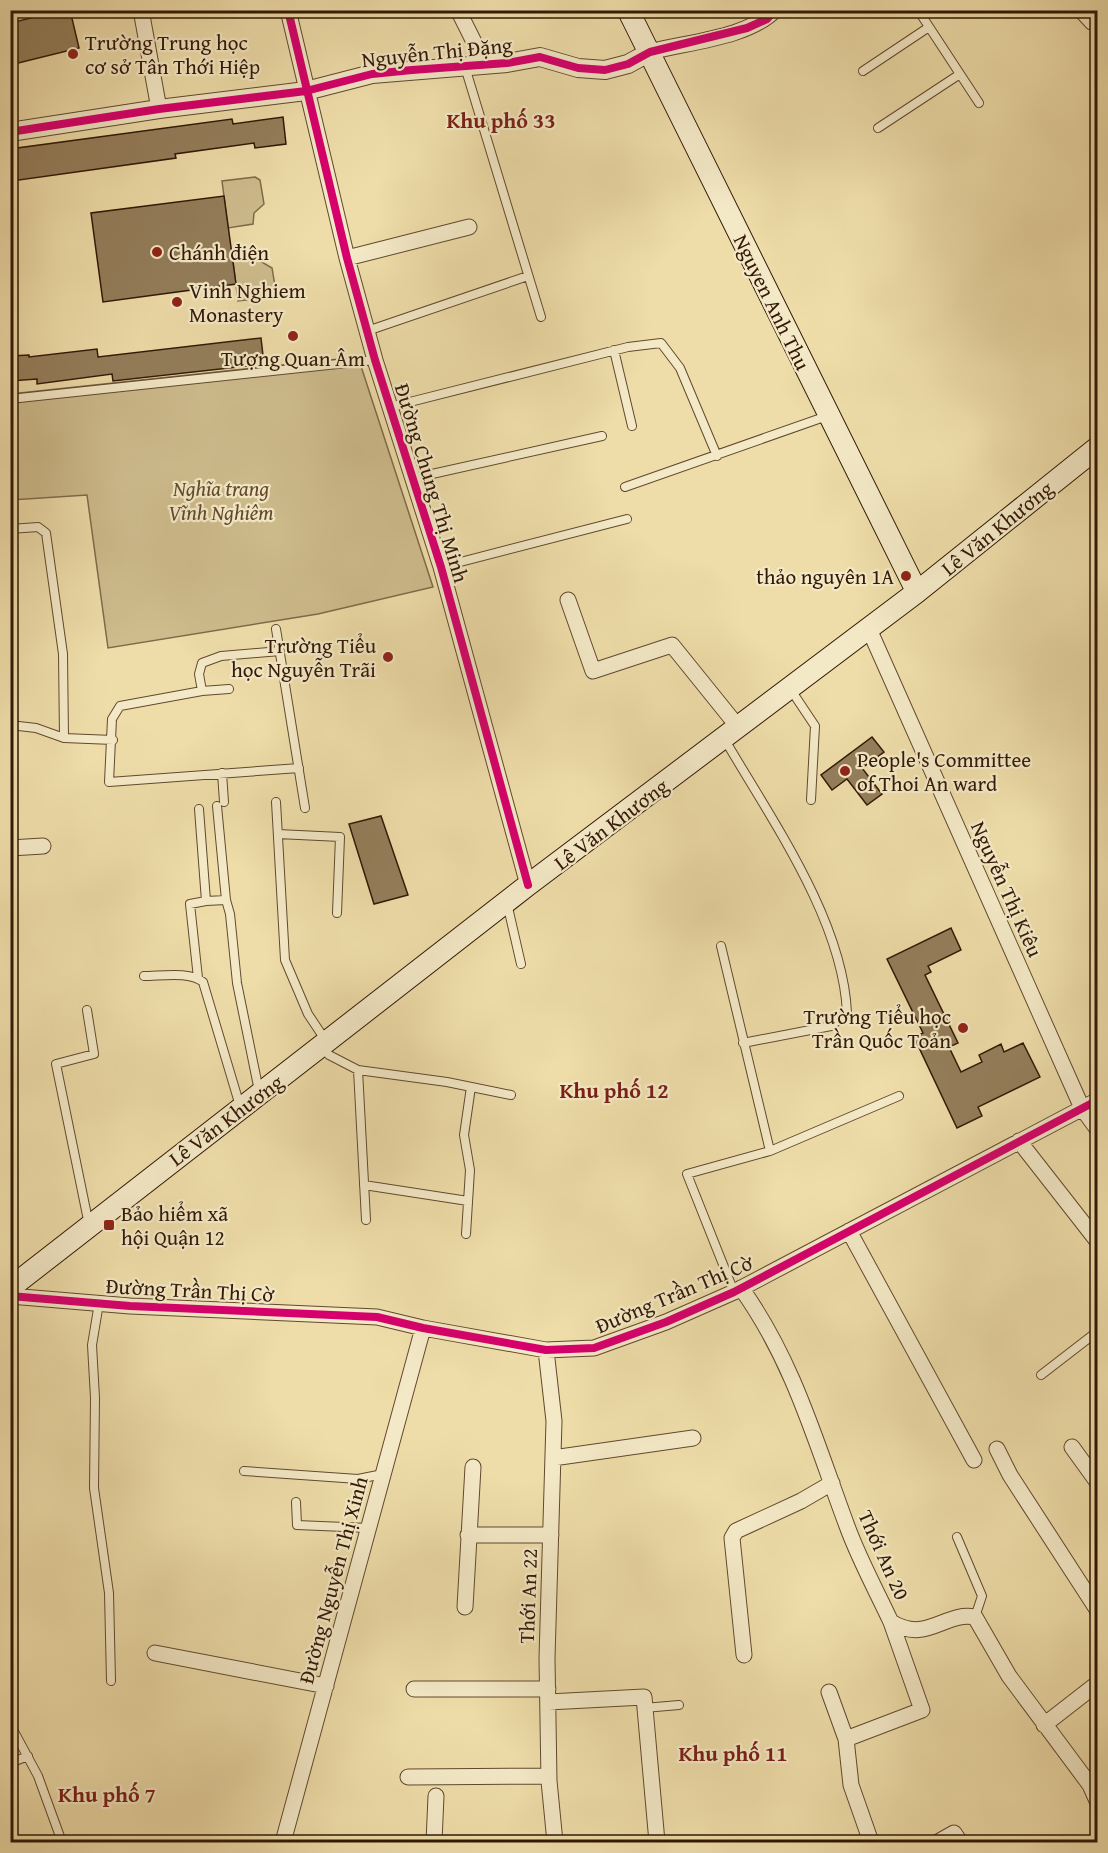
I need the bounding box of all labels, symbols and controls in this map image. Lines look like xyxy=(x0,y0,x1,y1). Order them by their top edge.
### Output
place label: Trường Trung học cơ sở Tân Thới Hiệp xyxy=(85,27,260,82)
street label: Nguyễn Thị Đặng xyxy=(360,29,514,75)
marker: Trường Trung học cơ sở Tân Thới Hiệp xyxy=(66,47,80,61)
district label: Khu phố 33 xyxy=(446,104,556,136)
street label: Nguyen Anh Thu xyxy=(726,229,819,376)
place label: Chánh điện xyxy=(169,237,269,268)
marker: Chánh điện xyxy=(150,245,164,259)
place label: Vinh Nghiem Monastery xyxy=(189,275,306,330)
marker: Vinh Nghiem Monastery xyxy=(170,295,184,309)
marker: Tượng Quan Âm xyxy=(286,329,300,343)
place label: Tượng Quan Âm xyxy=(221,343,365,374)
street label: Đường Chung Thị Minh xyxy=(387,380,477,587)
park label: Nghĩa trang Vĩnh Nghiêm xyxy=(168,473,274,528)
street label: Lê Văn Khương xyxy=(934,473,1060,583)
place label: thảo nguyên 1A xyxy=(756,561,894,592)
marker: thảo nguyên 1A xyxy=(899,569,913,583)
place label: Trường Tiểu học Nguyễn Trãi xyxy=(231,630,377,685)
marker: Trường Tiểu học Nguyễn Trãi xyxy=(381,650,395,664)
place label: People's Committee of Thoi An ward xyxy=(857,744,1031,799)
marker: People's Committee of Thoi An ward xyxy=(838,764,852,778)
street label: Lê Văn Khương xyxy=(547,770,675,877)
street label: Nguyễn Thị Kiêu xyxy=(963,816,1051,963)
place label: Trường Tiểu học Trần Quốc Toản xyxy=(803,1001,951,1056)
marker: Trường Tiểu học Trần Quốc Toản xyxy=(956,1021,970,1035)
street label: Lê Văn Khương xyxy=(162,1066,290,1173)
district label: Khu phố 12 xyxy=(559,1074,669,1106)
place label: Bảo hiểm xã hội Quận 12 xyxy=(121,1198,228,1253)
marker: Bảo hiểm xã hội Quận 12 xyxy=(102,1218,116,1232)
street label: Đường Trần Thị Cờ xyxy=(590,1247,758,1341)
street label: Đường Trần Thị Cờ xyxy=(105,1270,275,1310)
street label: Đường Nguyễn Thị Xinh xyxy=(290,1473,376,1687)
street label: Thới An 20 xyxy=(850,1505,918,1605)
street label: Thới An 22 xyxy=(511,1548,545,1644)
district label: Khu phố 11 xyxy=(678,1737,788,1769)
district label: Khu phố 7 xyxy=(58,1778,156,1810)

